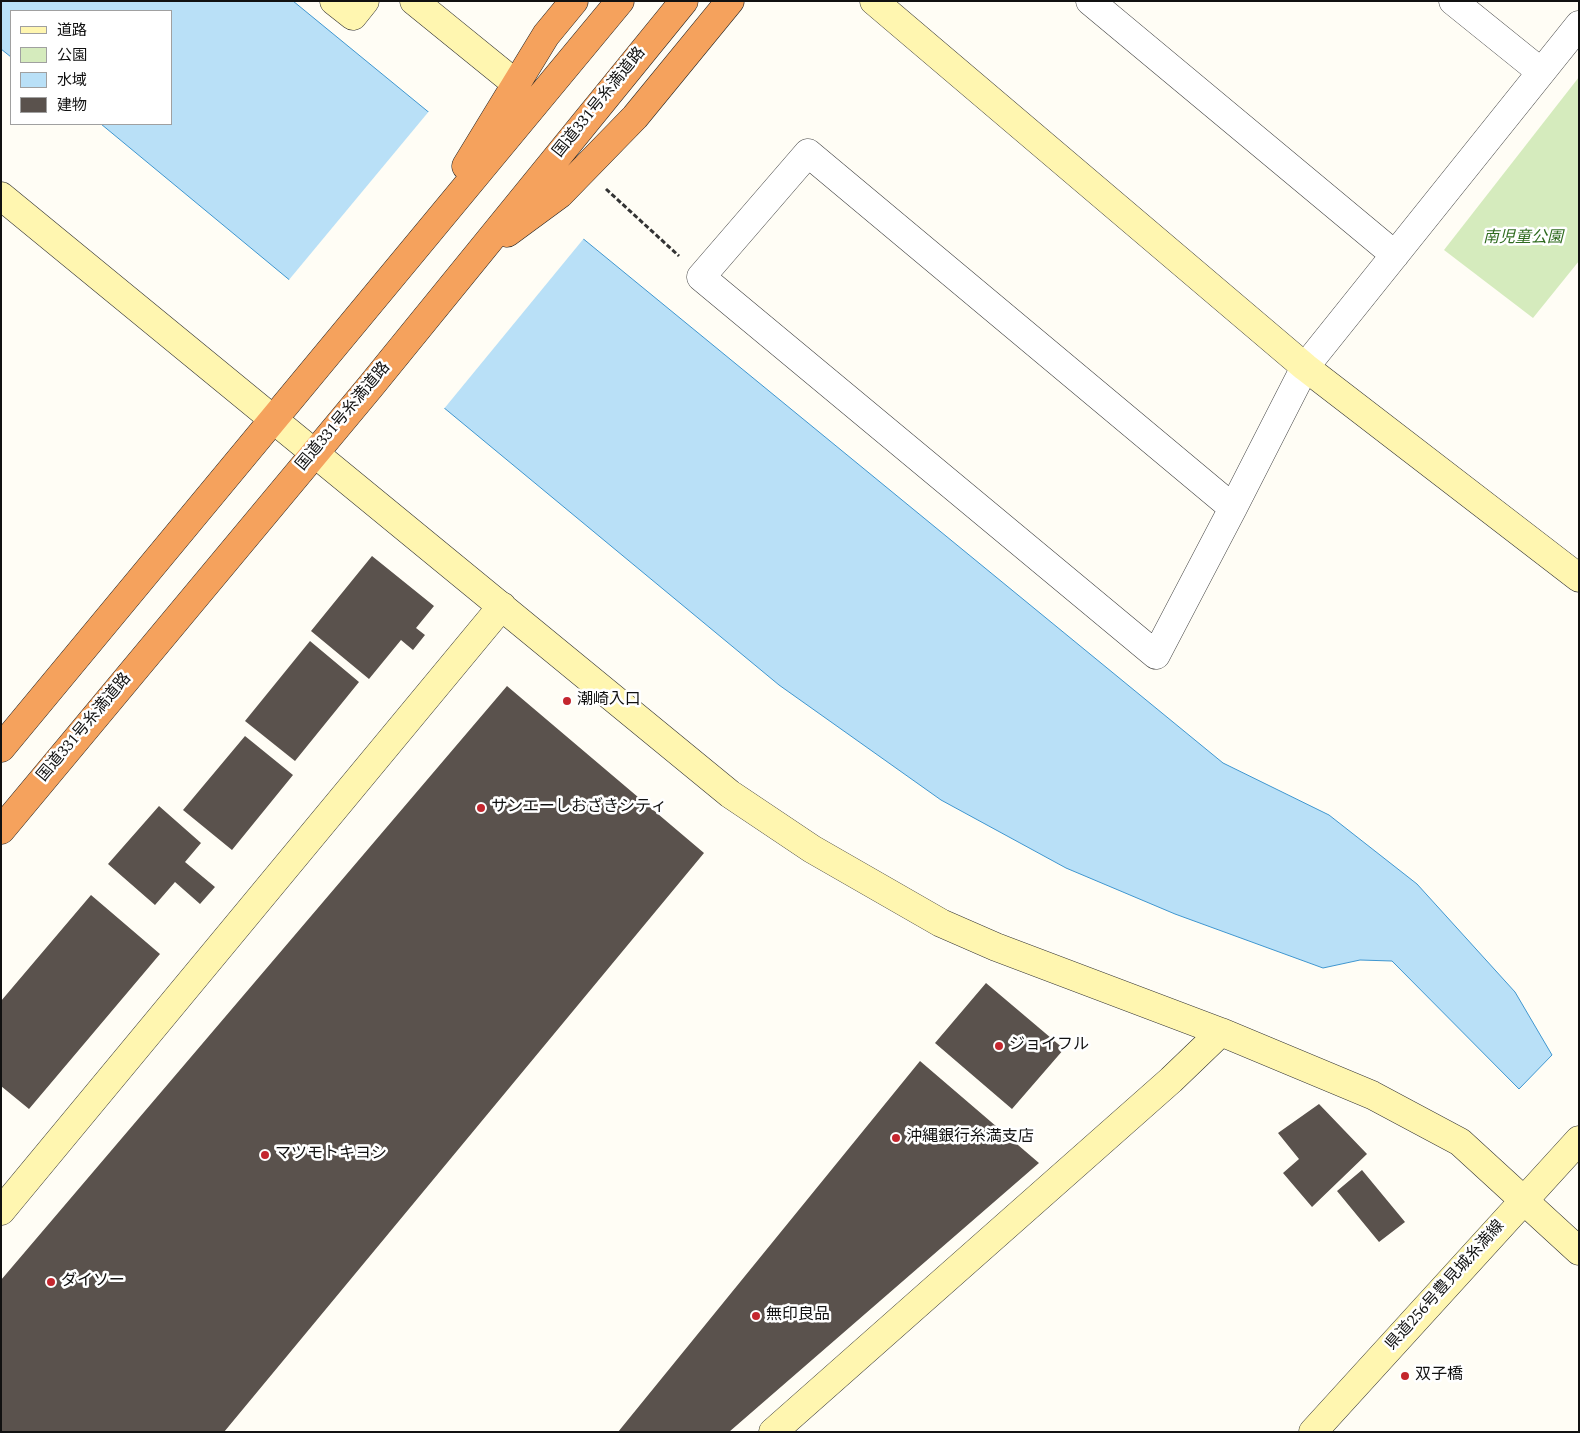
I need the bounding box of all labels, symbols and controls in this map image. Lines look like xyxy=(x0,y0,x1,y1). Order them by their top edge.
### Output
legend xyxy=(10,10,172,125)
text: 道路 xyxy=(57,19,87,42)
text: 公園 xyxy=(57,44,87,67)
street label: 国道331号糸満道路 xyxy=(550,44,650,162)
text: 水域 xyxy=(57,69,87,92)
text: 建物 xyxy=(57,94,87,117)
park label: 南児童公園 xyxy=(1483,229,1563,249)
street label: 国道331号糸満道路 xyxy=(293,359,395,475)
street label: 国道331号糸満道路 xyxy=(34,670,136,786)
place label: 潮崎入口 xyxy=(577,691,641,711)
marker: 潮崎入口 xyxy=(561,695,573,707)
place label: サンエーしおざきシティ xyxy=(491,798,667,818)
marker: サンエーしおざきシティ xyxy=(475,802,487,814)
place label: ジョイフル xyxy=(1009,1036,1089,1056)
marker: ジョイフル xyxy=(993,1040,1005,1052)
place label: 沖縄銀行糸満支店 xyxy=(906,1128,1034,1148)
marker: 沖縄銀行糸満支店 xyxy=(890,1132,902,1144)
place label: マツモトキヨシ xyxy=(275,1145,387,1165)
marker: マツモトキヨシ xyxy=(259,1149,271,1161)
street label: 県道256号豊見城糸満線 xyxy=(1383,1217,1509,1355)
place label: ダイソー xyxy=(61,1272,125,1292)
marker: ダイソー xyxy=(45,1276,57,1288)
place label: 無印良品 xyxy=(766,1306,830,1326)
marker: 無印良品 xyxy=(750,1310,762,1322)
place label: 双子橋 xyxy=(1415,1366,1463,1386)
marker: 双子橋 xyxy=(1399,1370,1411,1382)

